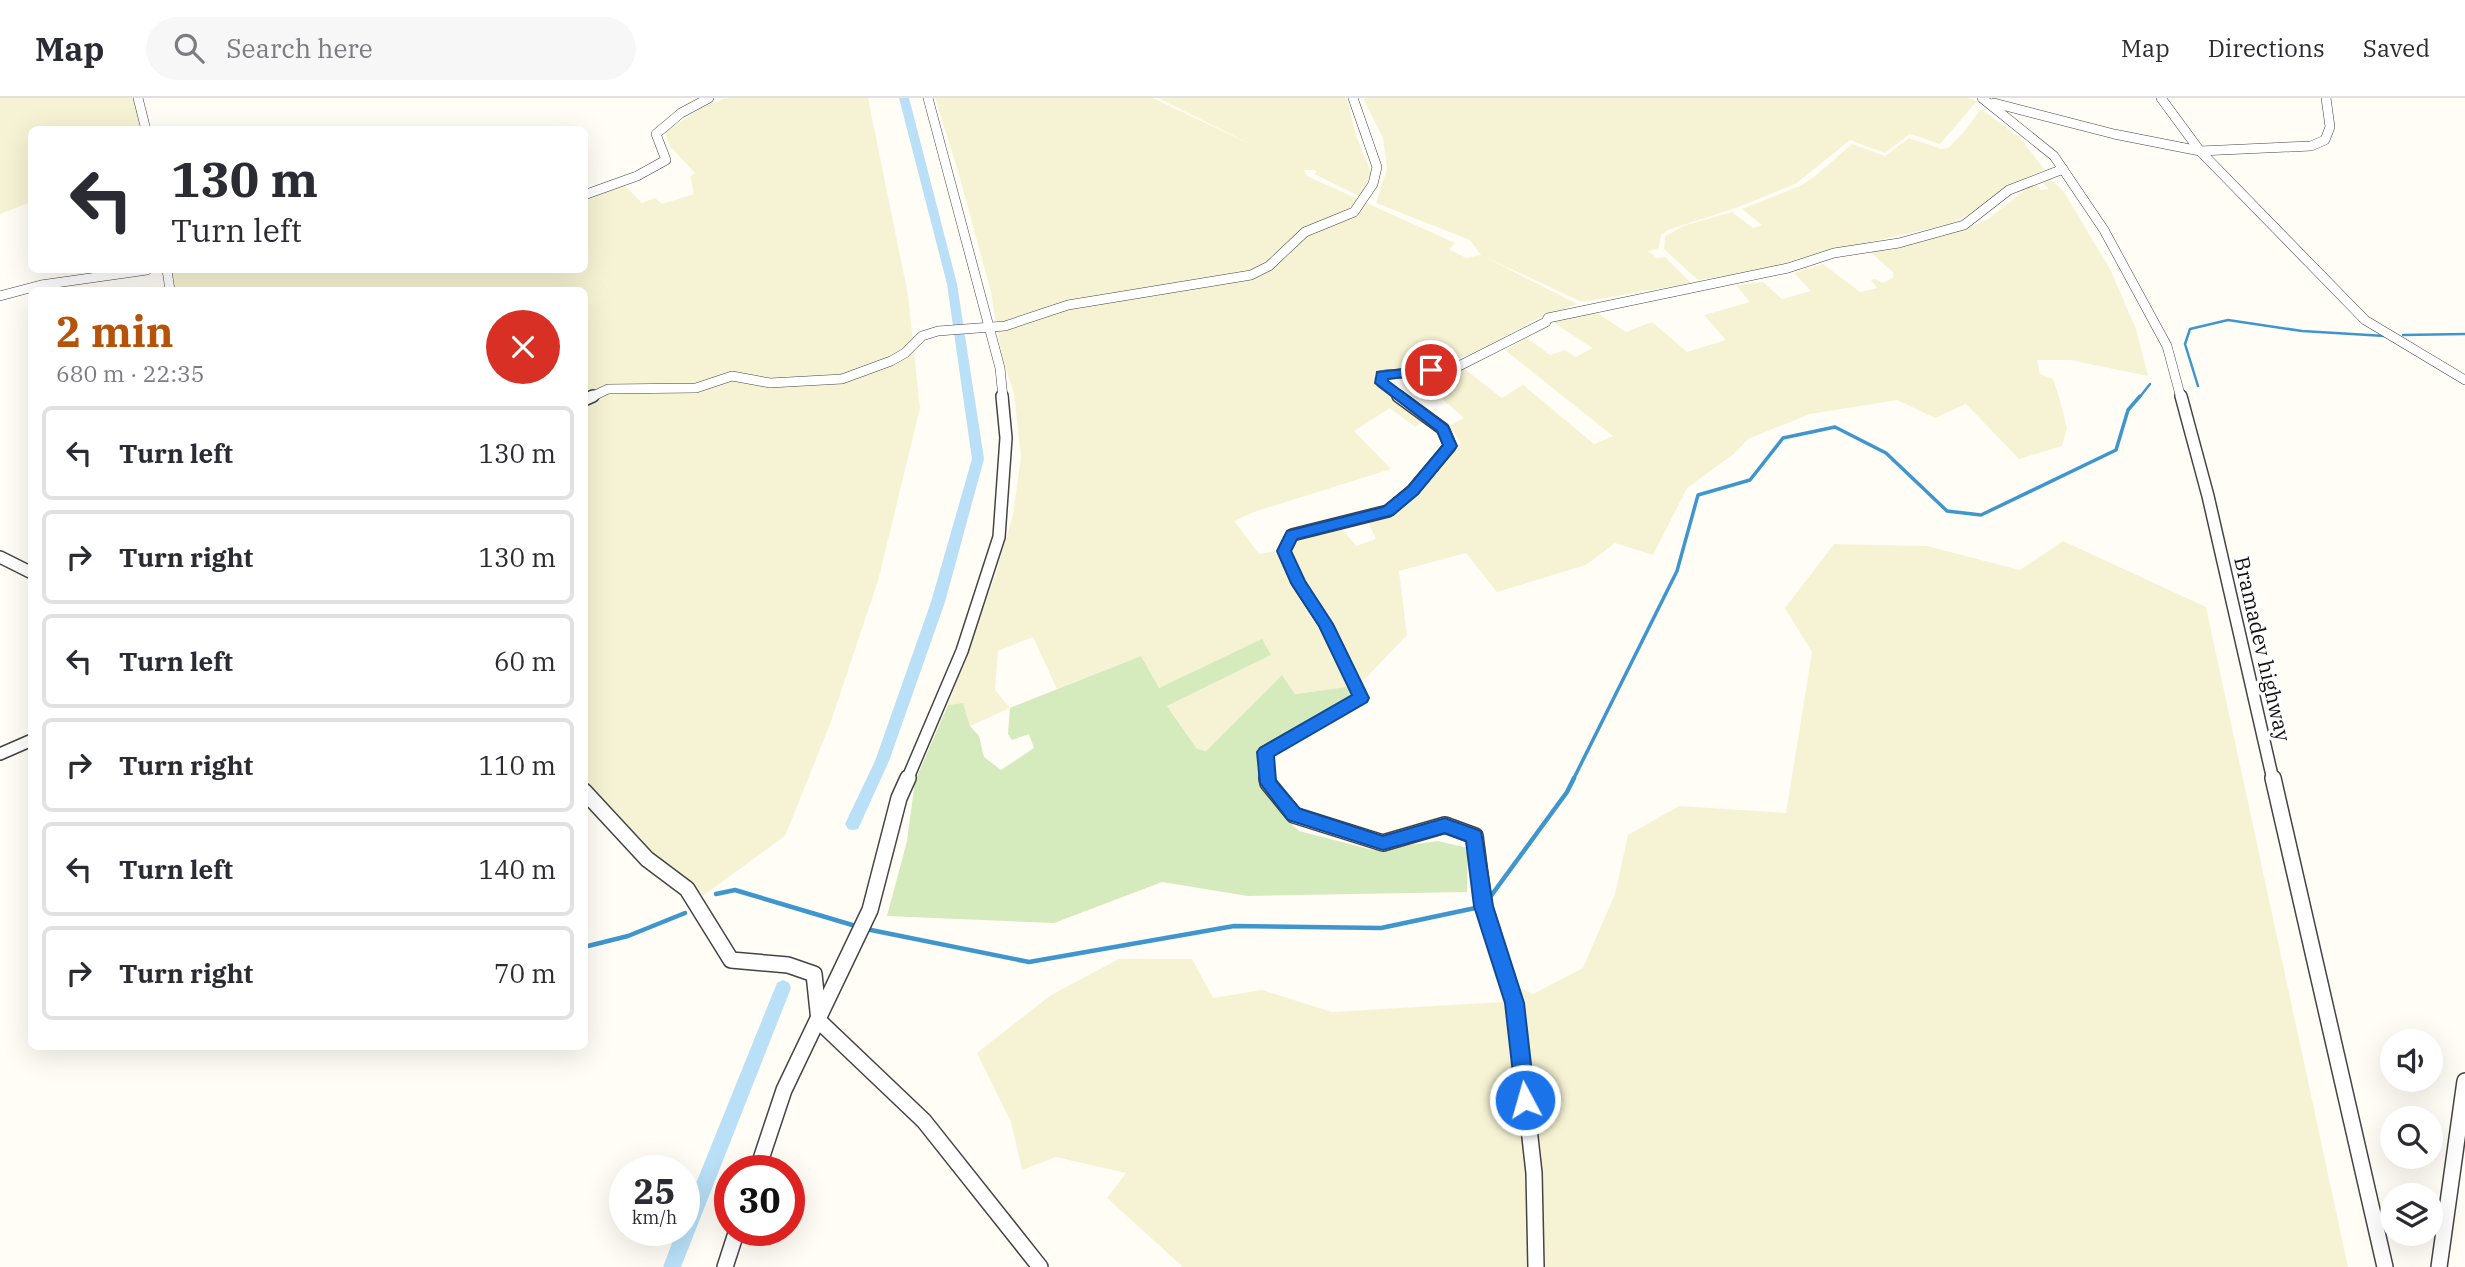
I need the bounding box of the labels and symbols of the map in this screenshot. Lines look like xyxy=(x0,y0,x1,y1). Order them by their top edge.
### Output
pin xyxy=(1401,340,1461,400)
street label: Bramadev highway xyxy=(2228,554,2298,745)
position arrow xyxy=(1488,1063,1562,1137)
speed limit sign: 30 xyxy=(714,1155,805,1246)

